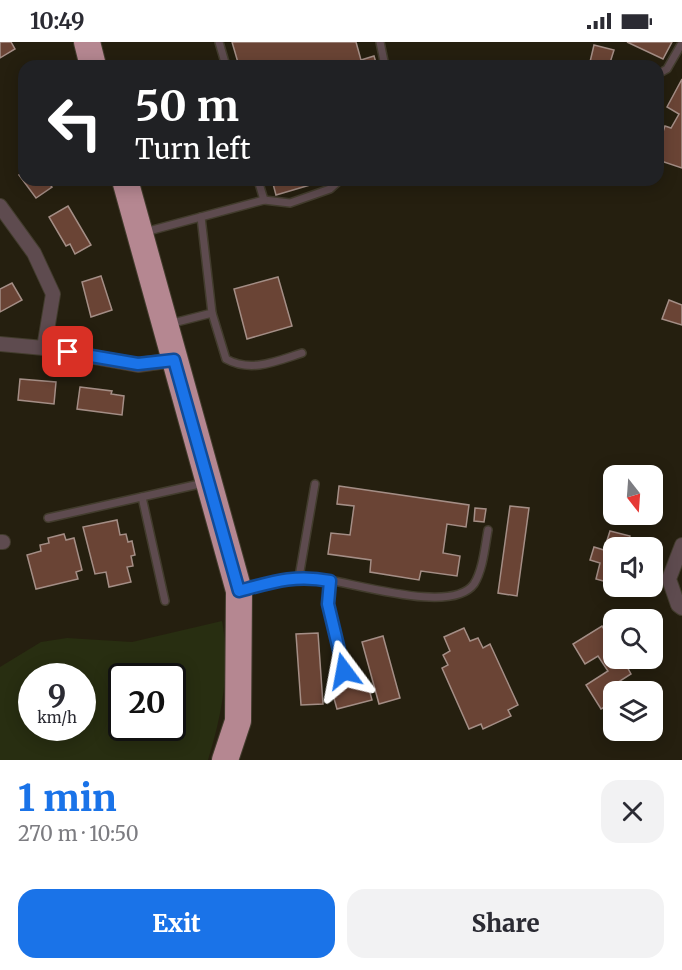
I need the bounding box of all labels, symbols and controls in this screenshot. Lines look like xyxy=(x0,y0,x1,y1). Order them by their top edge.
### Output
text: 10:49 xyxy=(30,7,85,35)
text: 50 m xyxy=(135,80,239,132)
icon: left xyxy=(36,84,114,162)
text: Turn left xyxy=(135,132,250,166)
pin xyxy=(42,326,93,377)
icon: arrive xyxy=(51,335,84,368)
north arrow xyxy=(603,465,663,525)
map controls xyxy=(603,465,663,741)
button: sound xyxy=(603,537,663,597)
button: search xyxy=(603,609,663,669)
position arrow xyxy=(312,639,376,703)
speed limit sign: 20 xyxy=(108,663,186,741)
text: 9 xyxy=(48,676,66,714)
button: layers xyxy=(603,681,663,741)
text: km/h xyxy=(37,708,77,727)
text: 1 min xyxy=(18,776,117,821)
button: close xyxy=(601,780,664,843)
text: 270 m · 10:50 xyxy=(18,821,139,846)
button: Exit xyxy=(18,889,335,958)
button: Share xyxy=(347,889,664,958)

